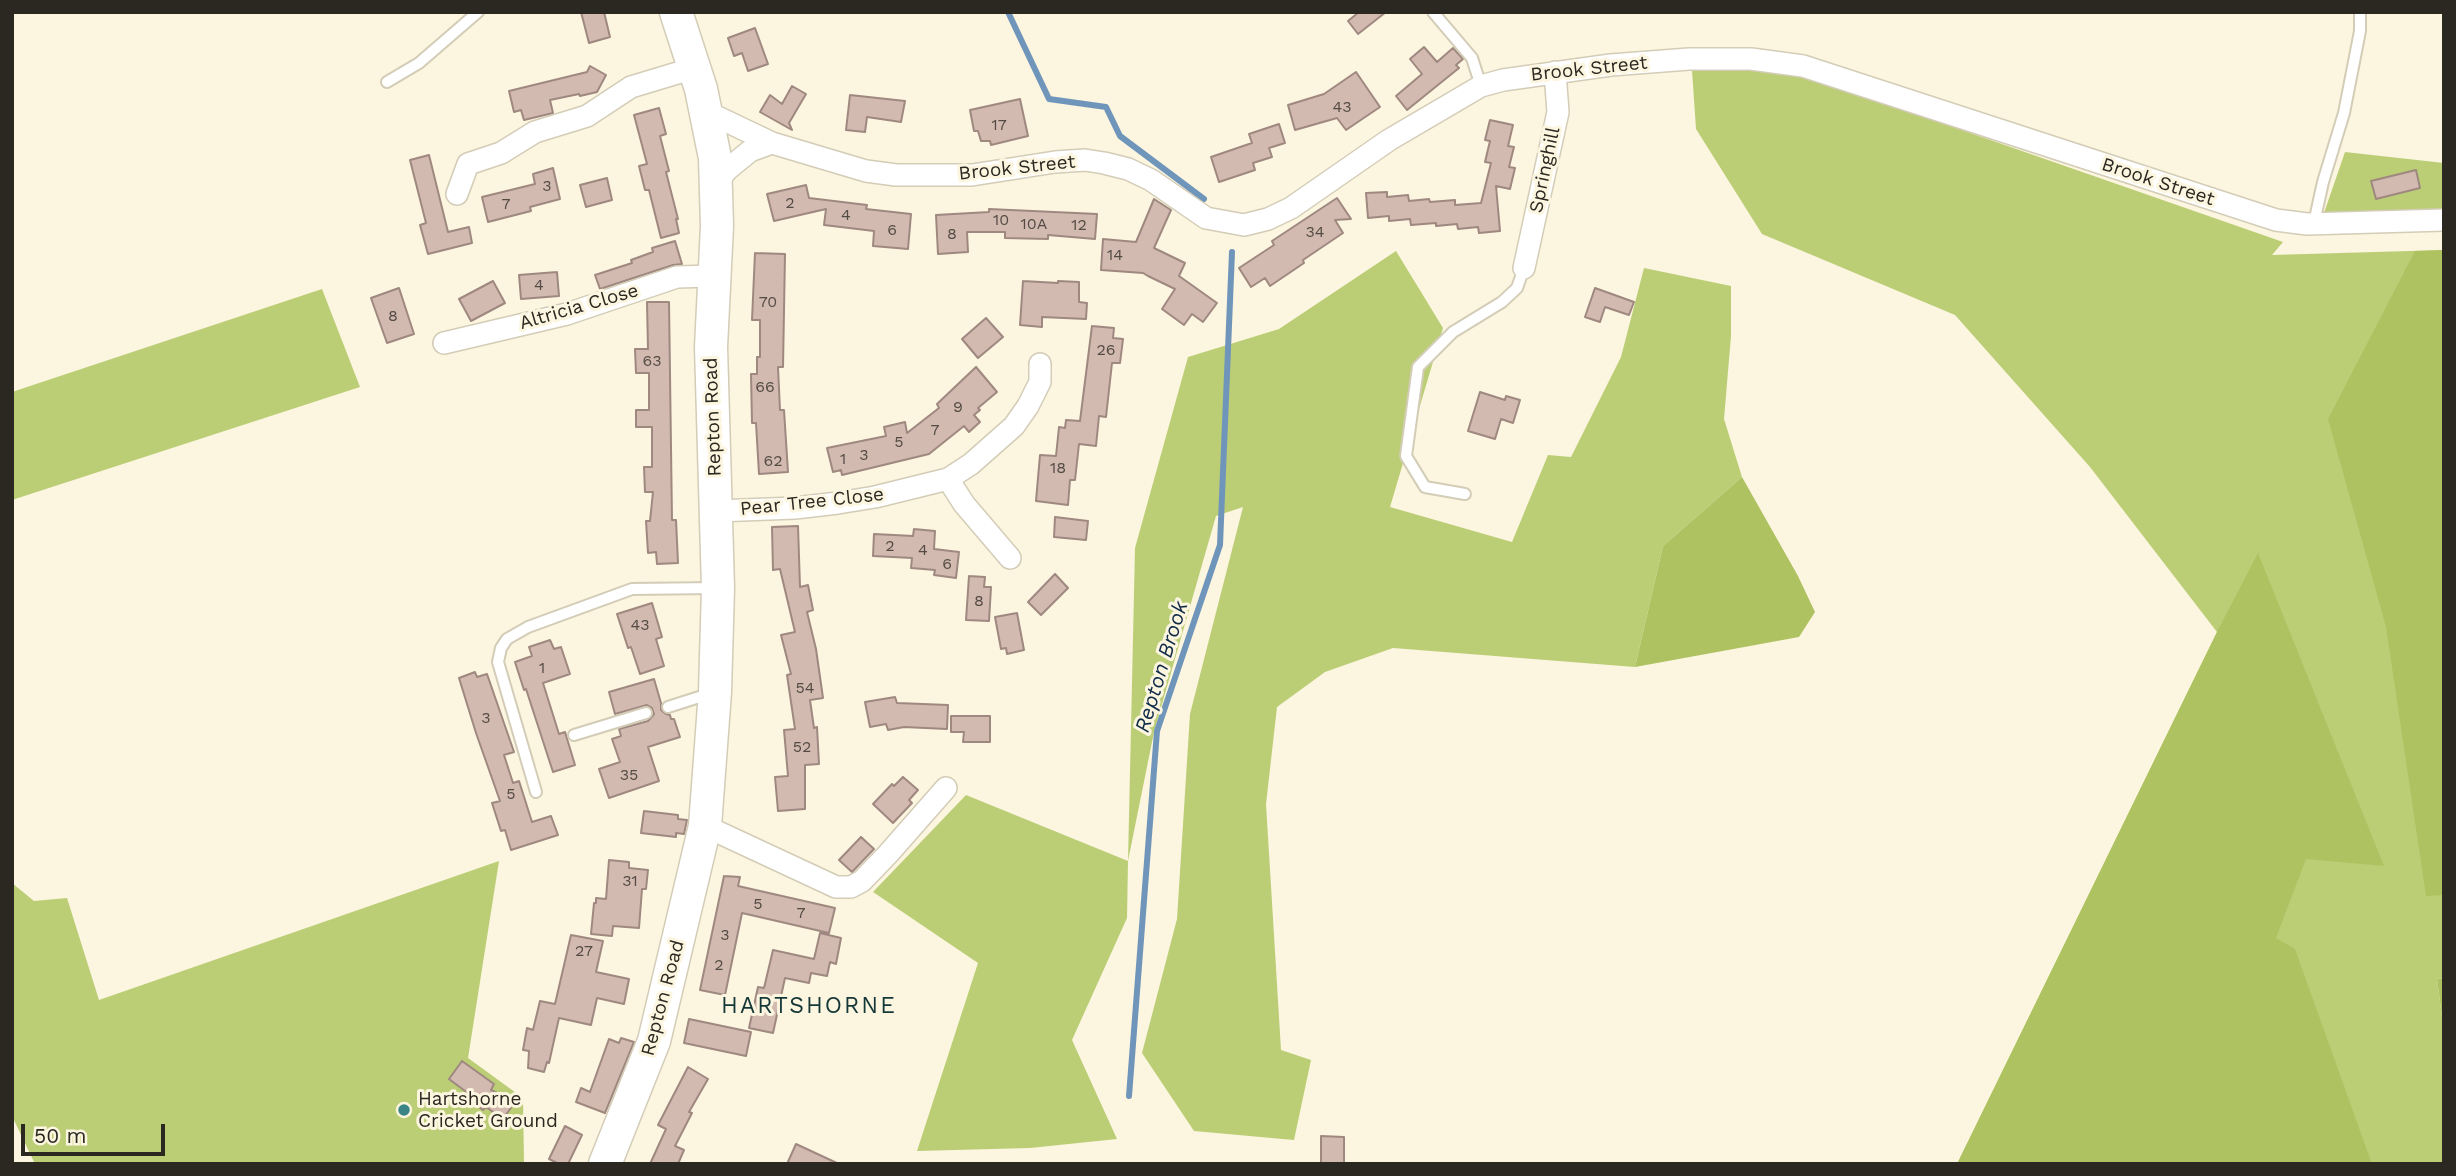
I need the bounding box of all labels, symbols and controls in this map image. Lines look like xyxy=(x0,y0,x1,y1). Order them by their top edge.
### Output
street label: Brook Street xyxy=(1530,52,1648,86)
house number: 43 xyxy=(1332,97,1352,117)
house number: 17 xyxy=(991,115,1007,135)
street label: Springhill xyxy=(1525,125,1565,215)
street label: Brook Street xyxy=(958,151,1076,185)
street label: Brook Street xyxy=(2099,153,2217,211)
house number: 3 xyxy=(542,176,552,196)
house number: 2 xyxy=(785,193,795,213)
house number: 7 xyxy=(502,194,510,214)
house number: 4 xyxy=(841,205,851,225)
house number: 10 xyxy=(993,210,1009,230)
house number: 10A xyxy=(1021,214,1047,234)
house number: 12 xyxy=(1071,215,1087,235)
house number: 6 xyxy=(887,220,897,240)
house number: 34 xyxy=(1305,222,1325,242)
house number: 8 xyxy=(947,224,957,244)
house number: 14 xyxy=(1107,245,1123,265)
house number: 4 xyxy=(534,275,544,295)
street label: Altricia Close xyxy=(517,279,641,335)
house number: 70 xyxy=(759,292,777,312)
house number: 8 xyxy=(388,306,398,326)
house number: 26 xyxy=(1096,340,1116,360)
house number: 63 xyxy=(642,351,662,371)
street label: Repton Road xyxy=(700,357,726,477)
house number: 66 xyxy=(755,377,775,397)
house number: 9 xyxy=(953,397,963,417)
house number: 7 xyxy=(931,420,939,440)
house number: 5 xyxy=(894,432,904,452)
house number: 3 xyxy=(859,445,869,465)
house number: 1 xyxy=(840,449,846,469)
house number: 62 xyxy=(763,451,783,471)
house number: 18 xyxy=(1050,458,1066,478)
street label: Pear Tree Close xyxy=(739,483,885,521)
house number: 2 xyxy=(885,536,895,556)
house number: 4 xyxy=(918,540,928,560)
house number: 6 xyxy=(942,554,952,574)
house number: 8 xyxy=(974,591,984,611)
water label: Repton Brook xyxy=(1130,598,1194,736)
house number: 43 xyxy=(630,615,650,635)
house number: 1 xyxy=(539,658,545,678)
house number: 54 xyxy=(795,678,815,698)
house number: 3 xyxy=(481,708,491,728)
house number: 52 xyxy=(793,737,811,757)
house number: 35 xyxy=(620,765,638,785)
house number: 5 xyxy=(506,784,516,804)
house number: 31 xyxy=(622,871,638,891)
house number: 5 xyxy=(753,894,763,914)
house number: 7 xyxy=(797,903,805,923)
house number: 3 xyxy=(720,925,730,945)
street label: Repton Road xyxy=(637,938,689,1058)
house number: 27 xyxy=(575,941,593,961)
house number: 2 xyxy=(714,955,724,975)
district label: HARTSHORNE xyxy=(722,992,896,1020)
place label: Hartshorne Cricket Ground xyxy=(418,1088,558,1132)
marker: Hartshorne Cricket Ground xyxy=(396,1102,412,1118)
scale bar xyxy=(24,1110,168,1154)
text: 50 m xyxy=(34,1123,86,1148)

